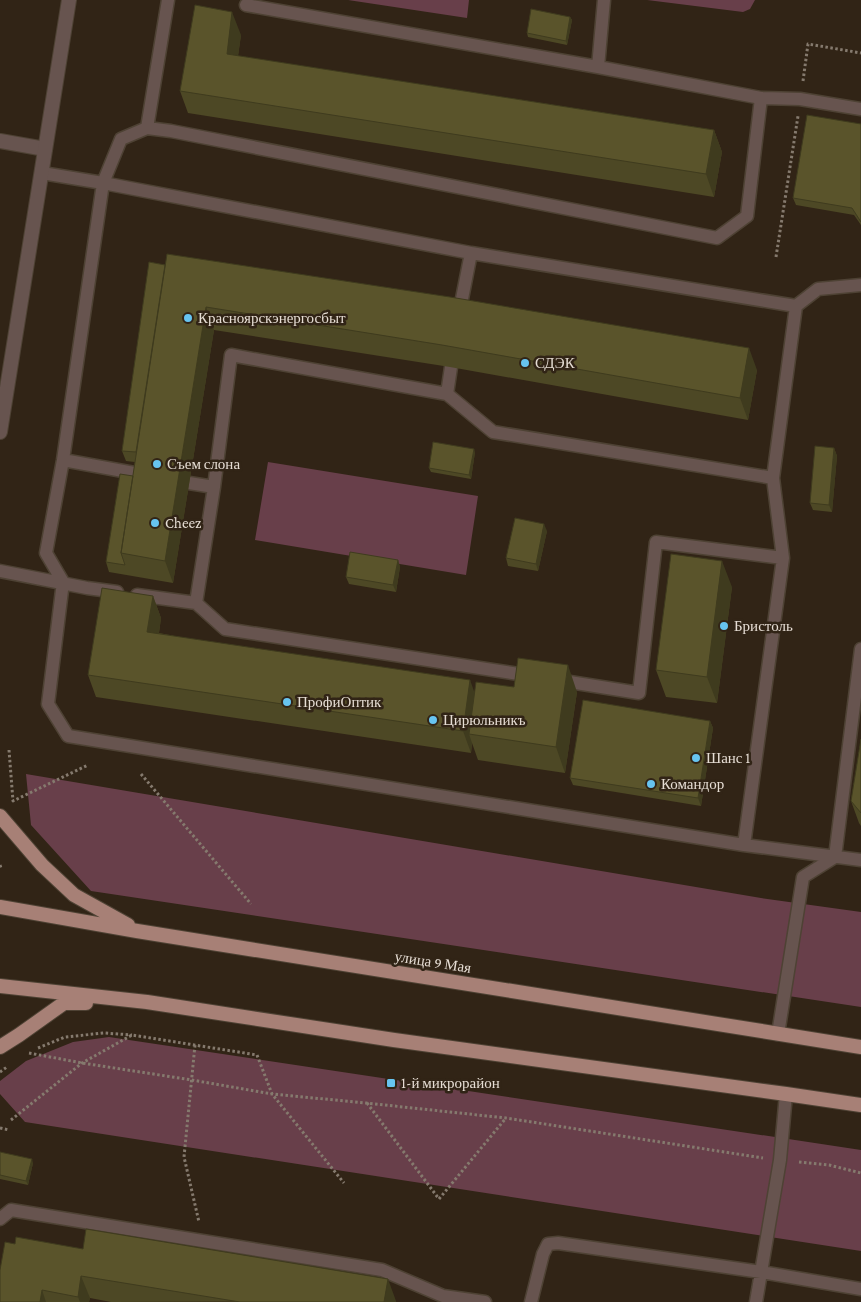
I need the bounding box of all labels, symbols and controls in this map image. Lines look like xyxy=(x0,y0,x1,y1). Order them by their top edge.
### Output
place label: Красноярскэнергосбыт xyxy=(198,310,346,326)
marker: Красноярскэнергосбыт xyxy=(182,312,194,324)
place label: СДЭК xyxy=(535,355,576,371)
marker: СДЭК xyxy=(519,357,531,369)
place label: Съем слона xyxy=(167,456,240,472)
marker: Съем слона xyxy=(151,458,163,470)
place label: Cheez xyxy=(165,515,201,531)
marker: Cheez xyxy=(149,517,161,529)
place label: Бристоль xyxy=(734,618,793,634)
marker: Бристоль xyxy=(718,620,730,632)
place label: ПрофиОптик xyxy=(297,694,382,710)
marker: ПрофиОптик xyxy=(281,696,293,708)
place label: Цирюльникъ xyxy=(443,712,526,728)
marker: Цирюльникъ xyxy=(427,714,439,726)
place label: Шанс 1 xyxy=(706,750,750,766)
marker: Шанс 1 xyxy=(690,752,702,764)
place label: Командор xyxy=(661,776,724,792)
marker: Командор xyxy=(645,778,657,790)
street label: улица 9 Мая xyxy=(394,948,472,976)
place label: 1-й микрорайон xyxy=(401,1075,500,1091)
marker: 1-й микрорайон xyxy=(385,1077,397,1089)

